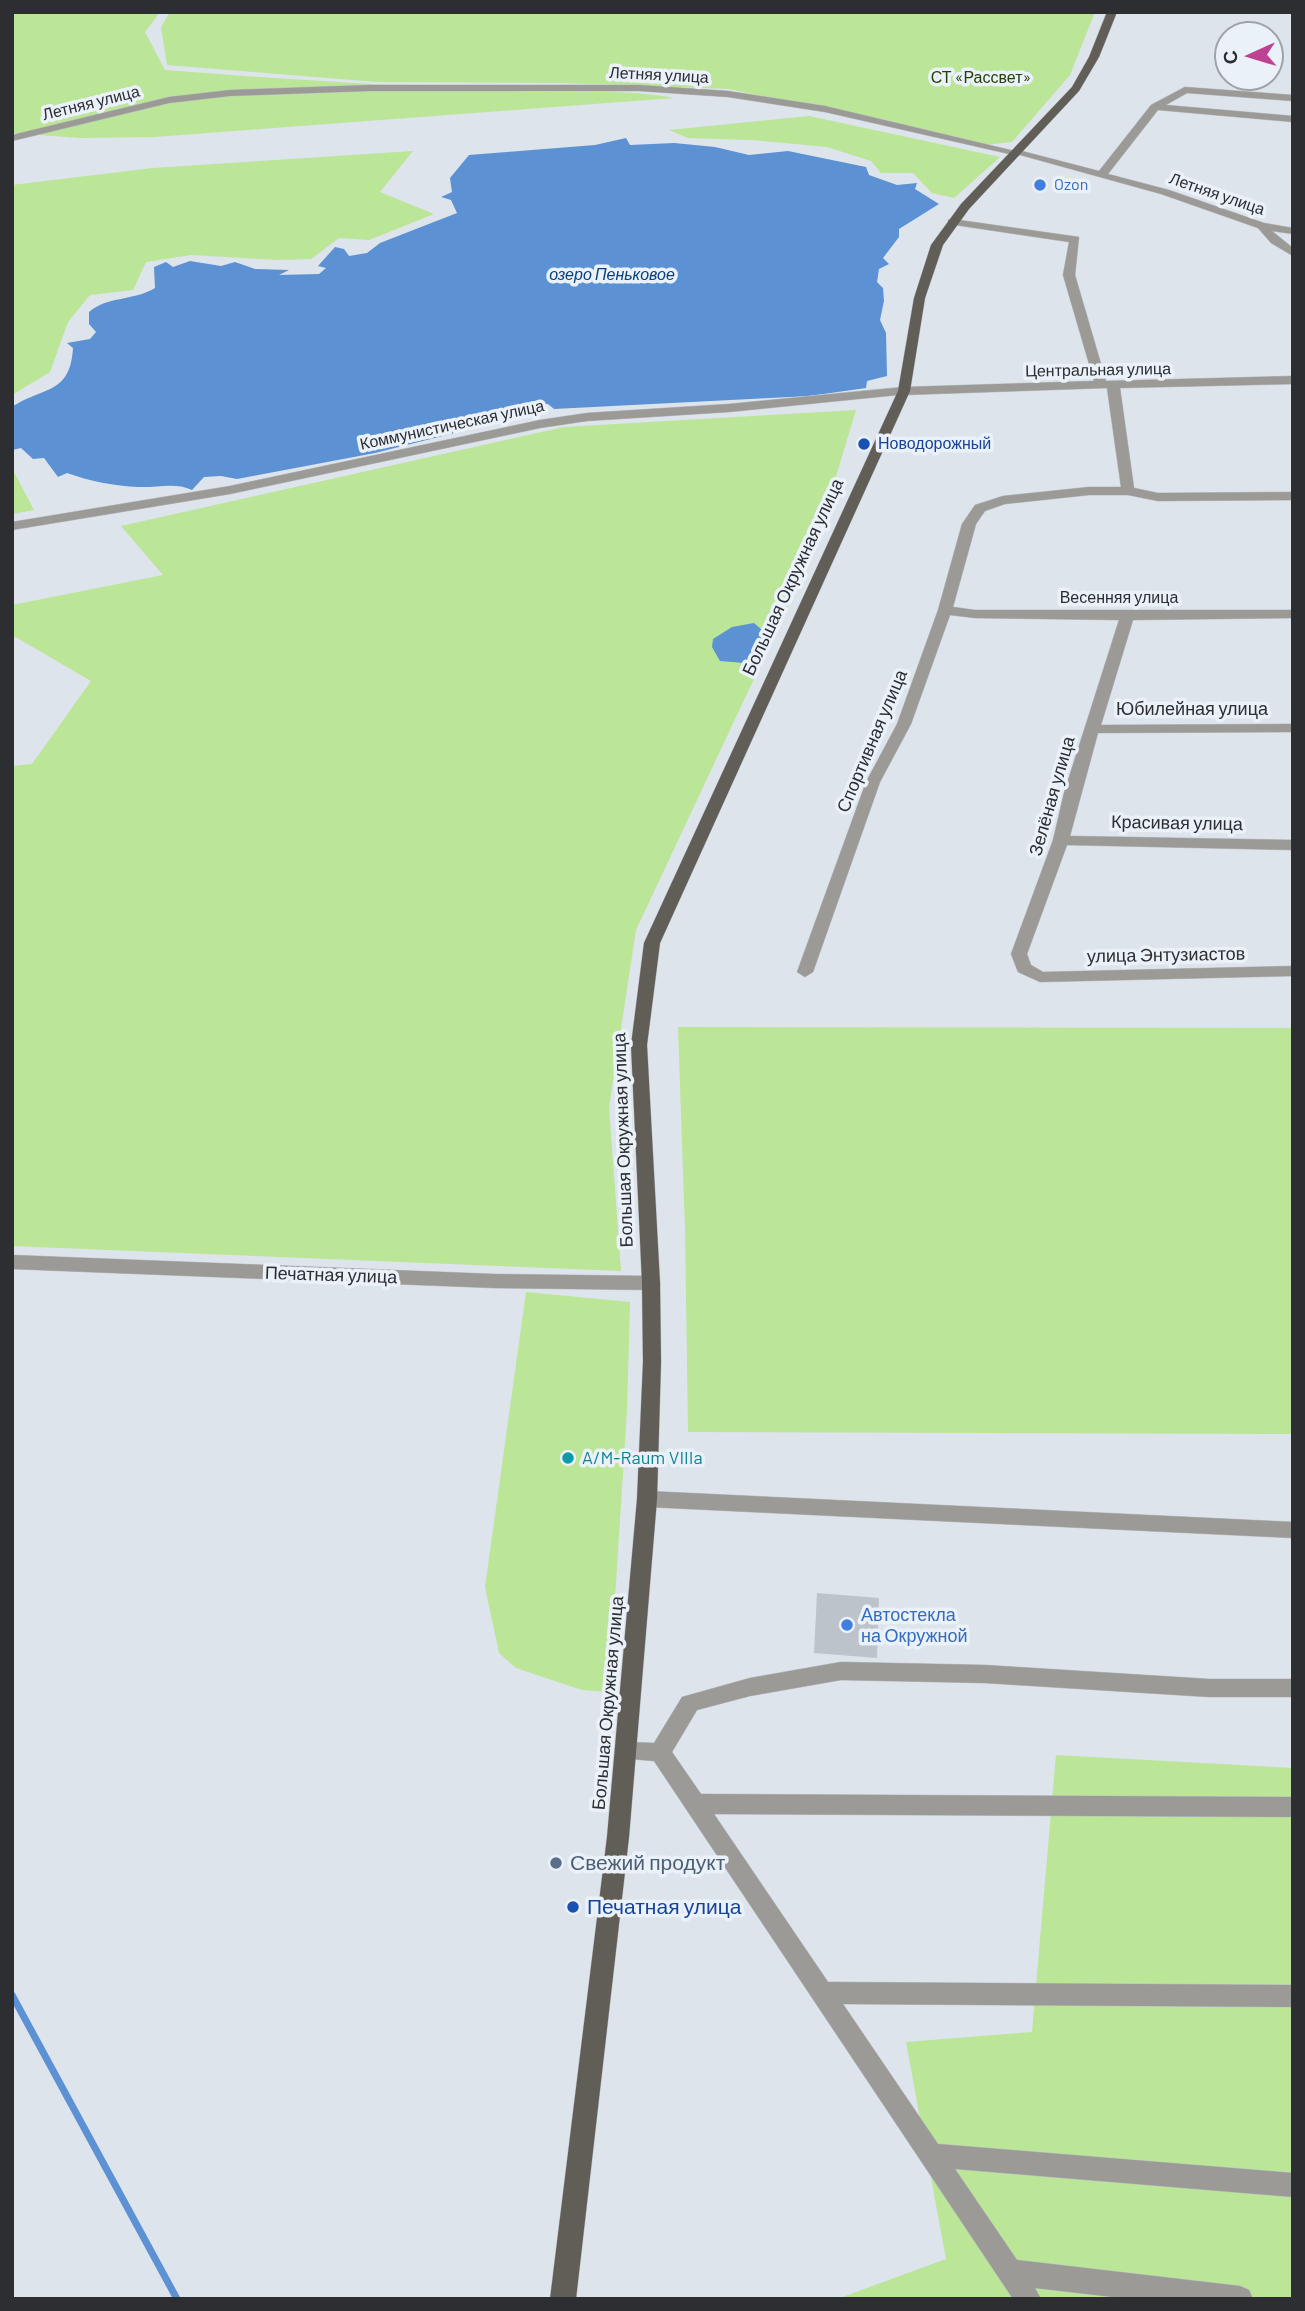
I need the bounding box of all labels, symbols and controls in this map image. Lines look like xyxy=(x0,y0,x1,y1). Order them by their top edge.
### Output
north arrow xyxy=(1214,21,1284,91)
text: С xyxy=(1218,50,1241,65)
street label: Летняя улица xyxy=(609,63,709,87)
park label: СТ «Рассвет» xyxy=(931,68,1031,88)
street label: Летняя улица xyxy=(40,82,142,124)
street label: Летняя улица xyxy=(1167,169,1267,219)
place label: Ozon xyxy=(1054,175,1088,195)
marker: Ozon xyxy=(1032,177,1048,193)
water label: озеро Пеньковое xyxy=(549,265,675,285)
street label: Центральная улица xyxy=(1025,359,1171,381)
street label: Коммунистическая улица xyxy=(358,396,546,454)
place label: Новодорожный xyxy=(878,434,991,454)
marker: Новодорожный xyxy=(856,436,872,452)
street label: Большая Окружная улица xyxy=(738,475,848,679)
street label: Весенняя улица xyxy=(1060,588,1178,608)
street label: Спортивная улица xyxy=(832,666,912,816)
street label: Юбилейная улица xyxy=(1116,698,1268,720)
street label: Зелёная улица xyxy=(1025,734,1079,858)
street label: Красивая улица xyxy=(1111,811,1243,835)
street label: улица Энтузиастов xyxy=(1087,943,1245,967)
street label: Большая Окружная улица xyxy=(608,1032,638,1248)
street label: Печатная улица xyxy=(264,1262,398,1288)
place label: A/M-Raum VIIIa xyxy=(582,1447,703,1469)
marker: A/M-Raum VIIIa xyxy=(560,1450,576,1466)
street label: Большая Окружная улица xyxy=(588,1595,628,1811)
place label: Автостекла на Окружной xyxy=(861,1604,967,1646)
marker: Автостекла на Окружной xyxy=(839,1617,855,1633)
place label: Свежий продукт xyxy=(570,1850,725,1876)
marker: Свежий продукт xyxy=(548,1855,564,1871)
place label: Печатная улица xyxy=(587,1894,741,1920)
marker: Печатная улица xyxy=(565,1899,581,1915)

